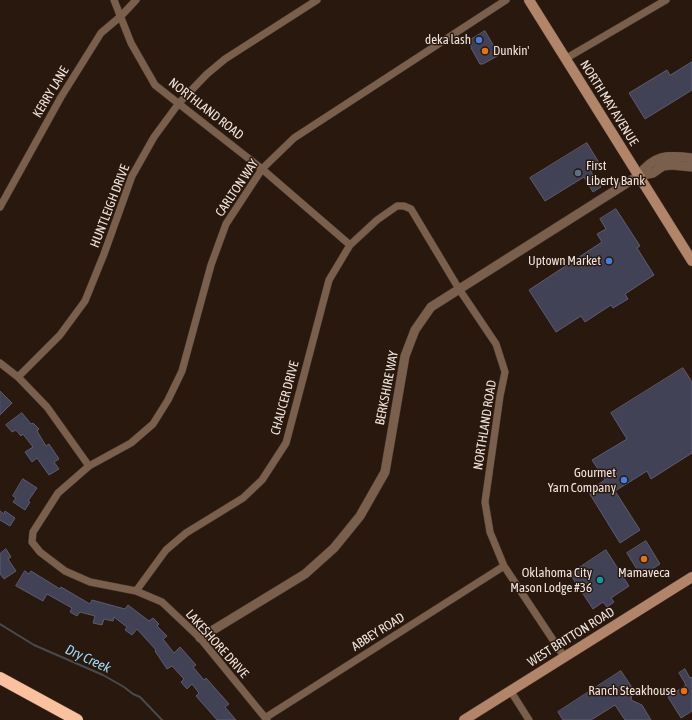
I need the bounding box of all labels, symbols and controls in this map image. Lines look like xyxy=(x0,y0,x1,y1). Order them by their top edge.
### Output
place label: deka lash xyxy=(425,32,471,48)
marker: deka lash xyxy=(474,35,484,45)
place label: Dunkin' xyxy=(493,43,529,59)
marker: Dunkin' xyxy=(480,46,490,56)
street label: NORTH MAY AVENUE xyxy=(577,57,641,149)
street label: KERRY LANE xyxy=(30,64,72,120)
street label: NORTHLAND ROAD xyxy=(165,75,247,143)
street label: CARLTON WAY xyxy=(212,156,262,220)
place label: First Liberty Bank xyxy=(586,158,645,189)
street label: HUNTLEIGH DRIVE xyxy=(87,162,133,250)
marker: First Liberty Bank xyxy=(573,168,583,178)
place label: Uptown Market xyxy=(528,253,601,269)
marker: Uptown Market xyxy=(604,256,614,266)
street label: BERKSHIRE WAY xyxy=(372,350,402,426)
street label: CHAUCER DRIVE xyxy=(268,359,302,437)
street label: NORTHLAND ROAD xyxy=(470,379,500,471)
place label: Gourmet Yarn Company xyxy=(548,465,616,496)
marker: Gourmet Yarn Company xyxy=(619,475,629,485)
marker: Mamaveca xyxy=(639,554,649,564)
place label: Oklahoma City Mason Lodge #36 xyxy=(510,565,592,596)
place label: Mamaveca xyxy=(618,565,670,581)
marker: Oklahoma City Mason Lodge #36 xyxy=(595,575,605,585)
street label: WEST BRITTON ROAD xyxy=(525,604,617,670)
street label: LAKESHORE DRIVE xyxy=(182,607,252,681)
street label: ABBEY ROAD xyxy=(349,610,407,654)
water label: Dry Creek xyxy=(63,641,113,677)
place label: Ranch Steakhouse xyxy=(588,683,676,699)
marker: Ranch Steakhouse xyxy=(679,686,689,696)

